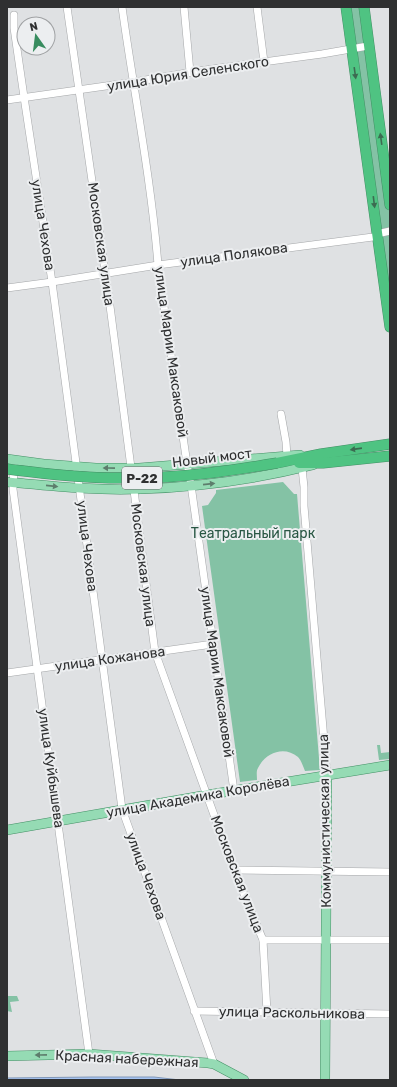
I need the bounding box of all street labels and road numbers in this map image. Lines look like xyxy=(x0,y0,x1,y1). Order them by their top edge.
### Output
street label: улица Юрия Селенского xyxy=(106,53,270,95)
street label: улица Чехова xyxy=(27,178,59,272)
street label: Московская улица xyxy=(84,181,118,307)
street label: улица Полякова xyxy=(179,239,289,271)
street label: улица Марии Максаковой xyxy=(151,265,191,439)
street label: Новый мост xyxy=(171,445,253,471)
road number: Р-22 xyxy=(122,467,162,489)
street label: улица Чехова xyxy=(73,499,101,593)
street label: Московская улица xyxy=(127,502,159,628)
street label: улица Марии Максаковой xyxy=(197,585,237,759)
street label: улица Кожанова xyxy=(54,643,166,675)
street label: улица Куйбышева xyxy=(34,707,68,829)
street label: Коммунистическая улица xyxy=(315,734,335,908)
street label: улица Академика Королёва xyxy=(105,773,291,821)
street label: Московская улица xyxy=(207,813,267,935)
street label: улица Чехова xyxy=(122,830,170,922)
street label: улица Раскольникова xyxy=(219,1003,365,1023)
street label: Красная набережная xyxy=(55,1047,199,1071)

